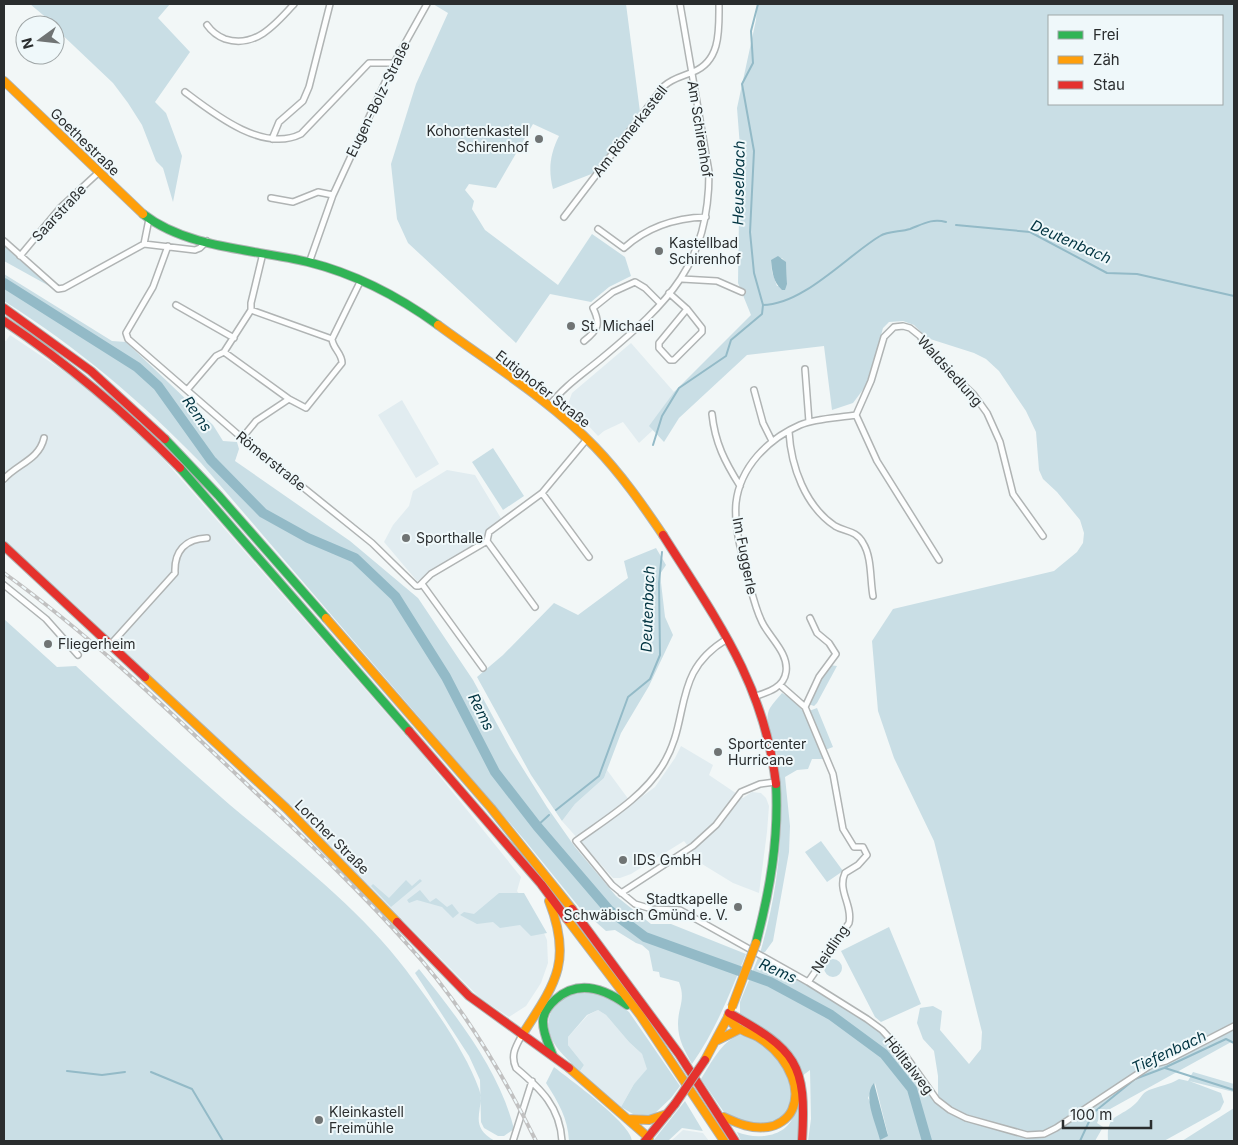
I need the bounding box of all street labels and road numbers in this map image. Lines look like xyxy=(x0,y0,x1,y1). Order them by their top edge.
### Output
street label: Eugen-Bolz-Straße xyxy=(342,38,413,159)
street label: Am Schirenhof xyxy=(684,79,717,179)
street label: Am Römerkastell xyxy=(589,82,671,180)
street label: Goethestraße xyxy=(47,104,124,179)
street label: Saarstraße xyxy=(28,181,89,245)
street label: Waldsiedlung xyxy=(914,332,986,409)
street label: Eutighofer Straße xyxy=(493,346,594,431)
street label: Römerstraße xyxy=(233,427,310,494)
street label: Im Fuggerle xyxy=(730,516,761,596)
street label: Lorcher Straße xyxy=(292,796,373,877)
street label: Neidling xyxy=(807,921,852,976)
street label: Hölltalweg xyxy=(881,1032,938,1097)

